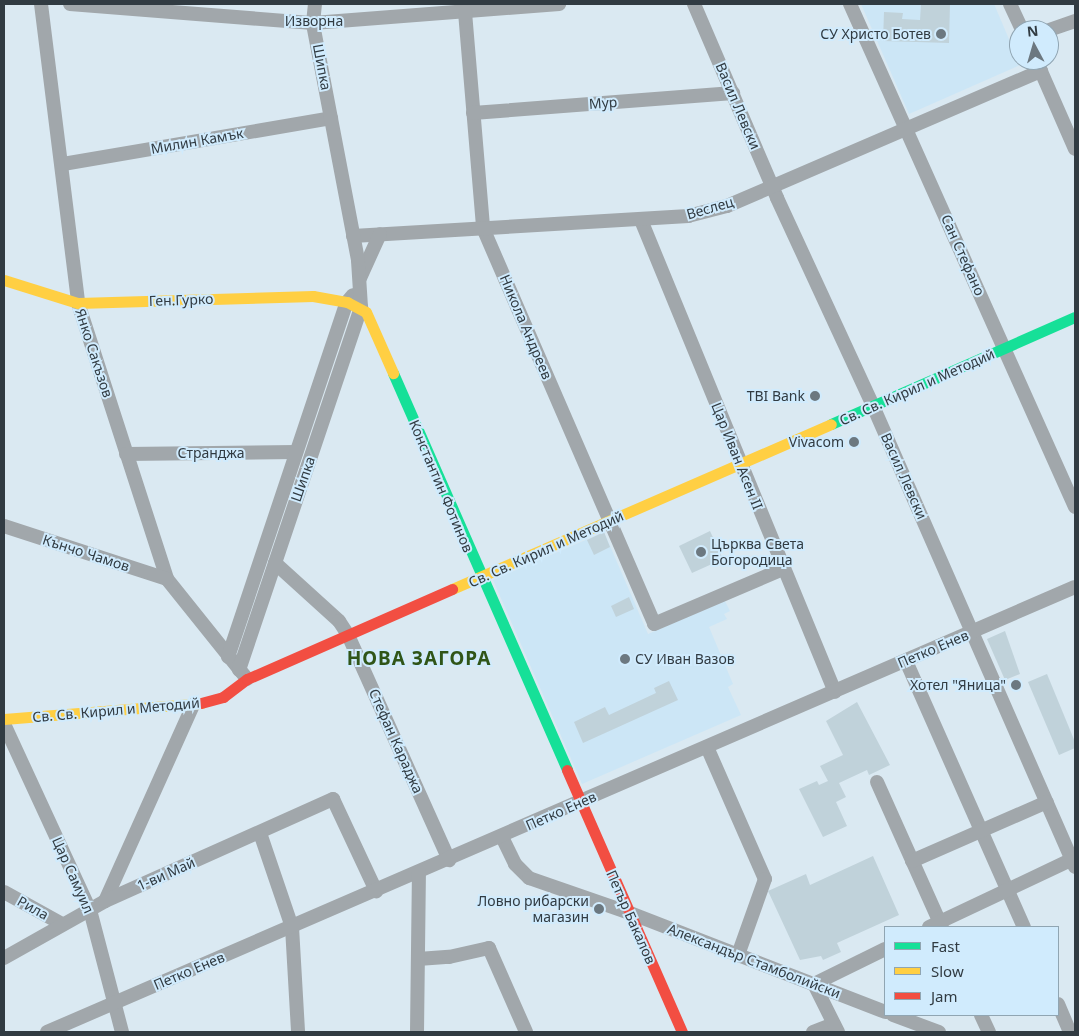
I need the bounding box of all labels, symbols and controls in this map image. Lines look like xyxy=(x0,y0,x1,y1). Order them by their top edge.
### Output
street label: Изворна xyxy=(285,13,343,29)
north arrow xyxy=(1009,20,1059,70)
text: N xyxy=(1026,21,1039,41)
place label: СУ Христо Ботев xyxy=(820,26,931,42)
marker: СУ Христо Ботев xyxy=(935,28,947,40)
street label: Шипка xyxy=(309,43,335,91)
street label: Васил Левски xyxy=(712,60,764,152)
street label: Мур xyxy=(588,94,618,112)
street label: Милин Камък xyxy=(149,125,245,157)
street label: Веслец xyxy=(685,193,735,223)
street label: Сан Стефано xyxy=(938,212,988,298)
street label: Никола Андреев xyxy=(496,272,556,382)
street label: Ген.Гурко xyxy=(148,290,214,310)
street label: Янко Сакъзов xyxy=(72,306,116,400)
street label: Св. Св. Кирил и Методий xyxy=(837,345,997,429)
place label: TBI Bank xyxy=(747,388,805,404)
marker: TBI Bank xyxy=(809,390,821,402)
street label: Цар Иван Асен II xyxy=(708,400,766,512)
street label: Константин Фотинов xyxy=(405,417,477,555)
street label: Васил Левски xyxy=(877,430,931,522)
place label: Vivacom xyxy=(789,434,844,450)
marker: Vivacom xyxy=(848,436,860,448)
street label: Странджа xyxy=(178,445,244,461)
street label: Шипка xyxy=(287,454,319,504)
street label: Св. Св. Кирил и Методий xyxy=(466,507,626,591)
street label: Кънчо Чамов xyxy=(40,531,132,575)
place label: Църква Света Богородица xyxy=(711,536,804,568)
marker: Църква Света Богородица xyxy=(695,546,707,558)
street label: Петко Енев xyxy=(895,627,971,671)
district label: НОВА ЗАГОРА xyxy=(345,648,493,670)
place label: СУ Иван Вазов xyxy=(635,651,735,667)
marker: СУ Иван Вазов xyxy=(619,653,631,665)
place label: Хотел "Яница" xyxy=(910,677,1006,693)
marker: Хотел "Яница" xyxy=(1010,679,1022,691)
street label: Стефан Караджа xyxy=(365,686,427,796)
street label: Св. Св. Кирил и Методий xyxy=(32,694,200,726)
street label: Петко Енев xyxy=(523,788,599,834)
street label: Цар Самуил xyxy=(49,834,97,916)
street label: 1-ви Май xyxy=(134,854,198,894)
street label: Петър Бакалов xyxy=(603,867,659,967)
street label: Рила xyxy=(14,893,52,923)
place label: Ловно рибарски магазин xyxy=(478,893,589,926)
marker: Ловно рибарски магазин xyxy=(593,903,605,915)
street label: Александър Стамболийски xyxy=(665,920,843,1002)
legend xyxy=(884,926,1059,1016)
text: Fast xyxy=(931,936,960,956)
street label: Петко Енев xyxy=(151,949,227,993)
text: Slow xyxy=(931,961,964,981)
text: Jam xyxy=(931,986,958,1006)

